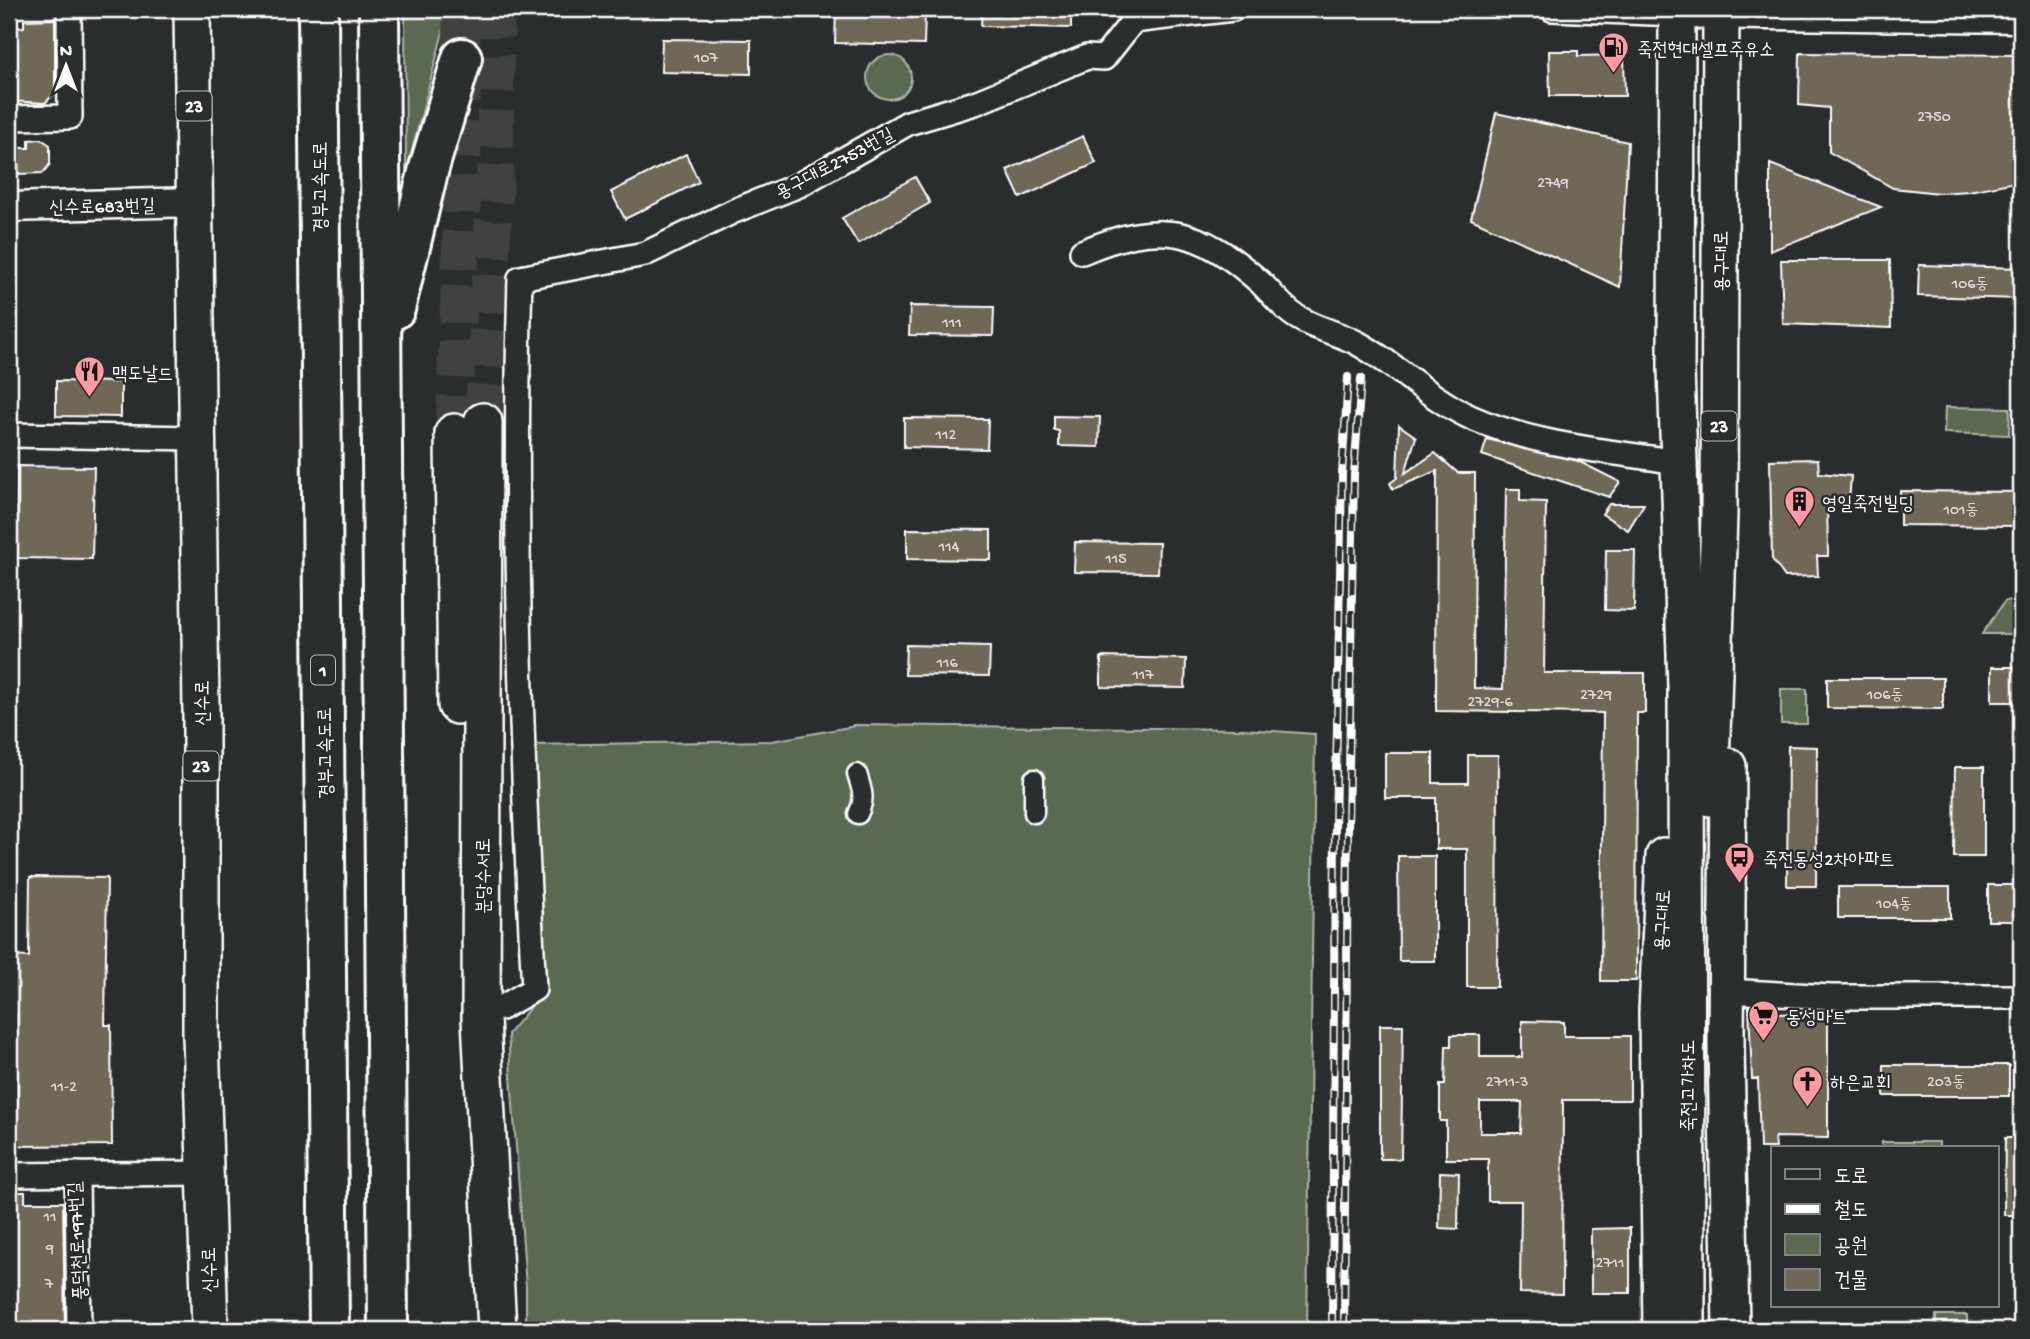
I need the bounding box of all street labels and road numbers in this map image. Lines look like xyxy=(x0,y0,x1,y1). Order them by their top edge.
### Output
road number: 23 xyxy=(176,92,212,120)
street label: 용구대로2753번길 xyxy=(773,124,899,206)
street label: 경부고속도로 xyxy=(311,141,334,233)
street label: 신수로683번길 xyxy=(49,196,155,221)
street label: 용구대로 xyxy=(1712,230,1735,292)
road number: 23 xyxy=(1702,412,1736,440)
road number: 1 xyxy=(311,656,335,684)
street label: 신수로 xyxy=(193,680,216,726)
street label: 경부고속도로 xyxy=(315,707,340,799)
road number: 23 xyxy=(184,752,218,780)
street label: 분당수서로 xyxy=(474,838,497,914)
street label: 용구대로 xyxy=(1651,889,1678,951)
street label: 죽전고가차도 xyxy=(1679,1040,1702,1132)
street label: 풍덕천로197번길 xyxy=(65,1181,94,1301)
street label: 신수로 xyxy=(200,1247,223,1293)

